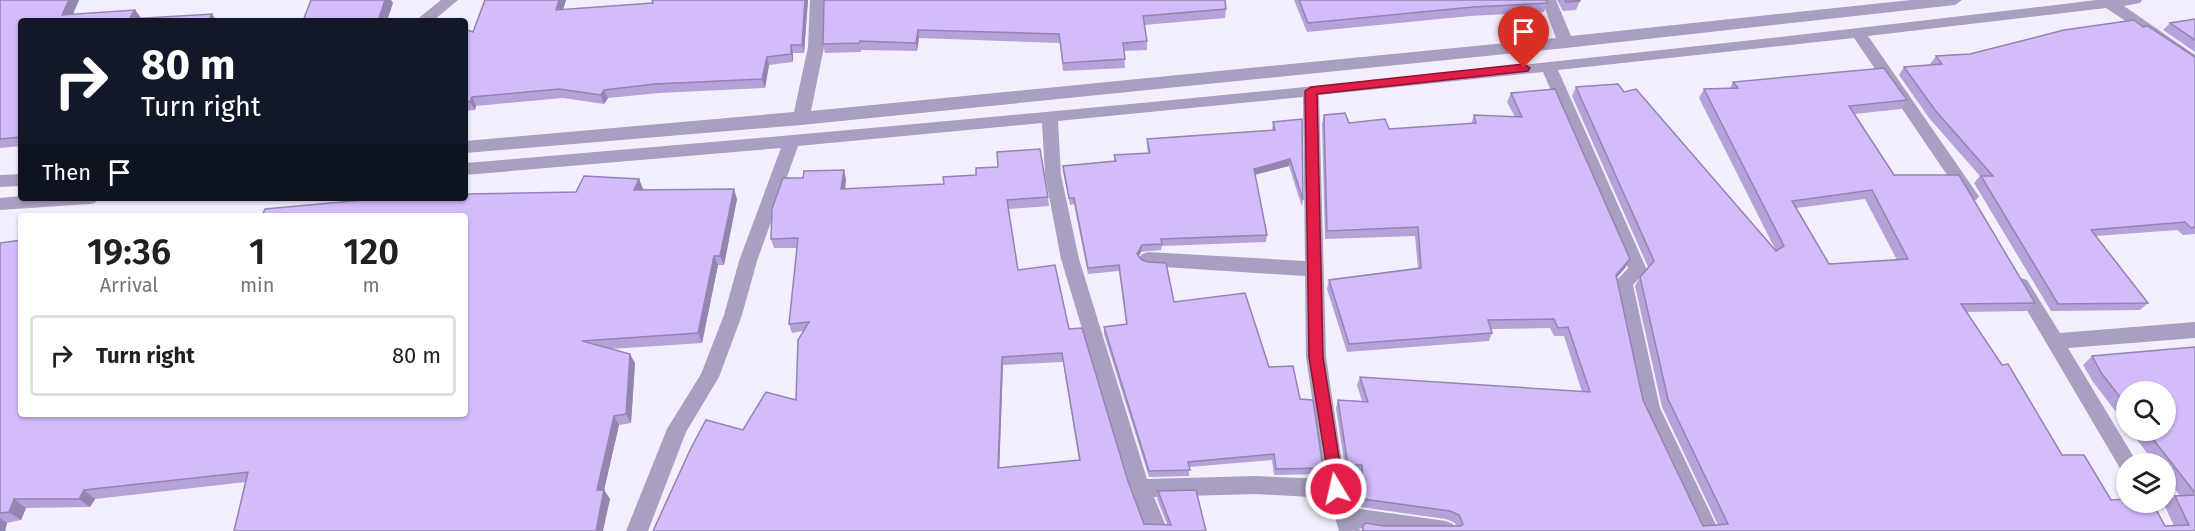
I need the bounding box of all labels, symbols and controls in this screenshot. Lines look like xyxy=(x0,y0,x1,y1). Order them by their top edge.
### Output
pin xyxy=(1498,6,1549,68)
icon: arrive xyxy=(1507,15,1540,48)
text: 80 m xyxy=(141,40,235,90)
icon: right xyxy=(42,42,120,120)
text: Turn right xyxy=(141,91,261,123)
icon: arrive xyxy=(103,156,136,189)
text: Then xyxy=(42,159,91,186)
text: 19:36 xyxy=(87,230,171,274)
text: 1 xyxy=(249,230,265,274)
text: 120 xyxy=(343,230,399,274)
text: Arrival xyxy=(100,273,158,297)
text: min xyxy=(240,273,274,297)
text: m xyxy=(363,273,380,297)
icon: right xyxy=(45,339,78,372)
text: Turn right xyxy=(96,342,195,369)
text: 80 m xyxy=(392,342,441,369)
map controls xyxy=(2116,381,2176,513)
button: search xyxy=(2116,381,2176,441)
button: layers xyxy=(2116,453,2176,513)
position arrow xyxy=(1304,457,1368,521)

